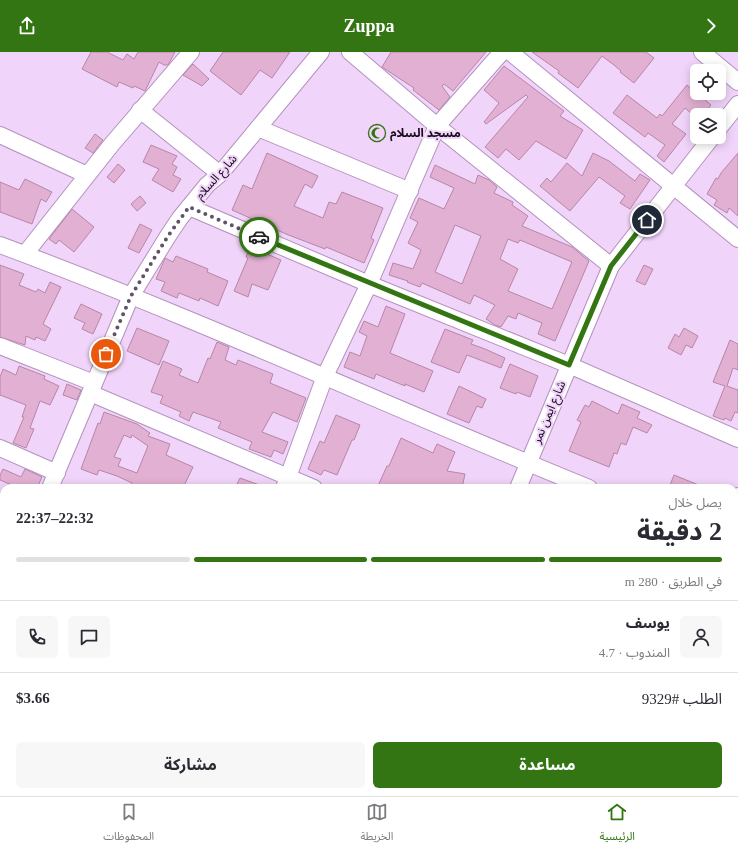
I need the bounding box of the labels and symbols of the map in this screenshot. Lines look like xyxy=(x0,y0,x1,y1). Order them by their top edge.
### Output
mosque icon: مسجد السلام xyxy=(367,123,387,143)
place label: مسجد السلام xyxy=(390,126,461,142)
street label: شارع السلام xyxy=(192,152,241,204)
pin xyxy=(630,203,664,237)
courier xyxy=(239,217,279,257)
pin xyxy=(89,337,123,371)
street label: شارع ايمن نمر xyxy=(529,379,570,447)

